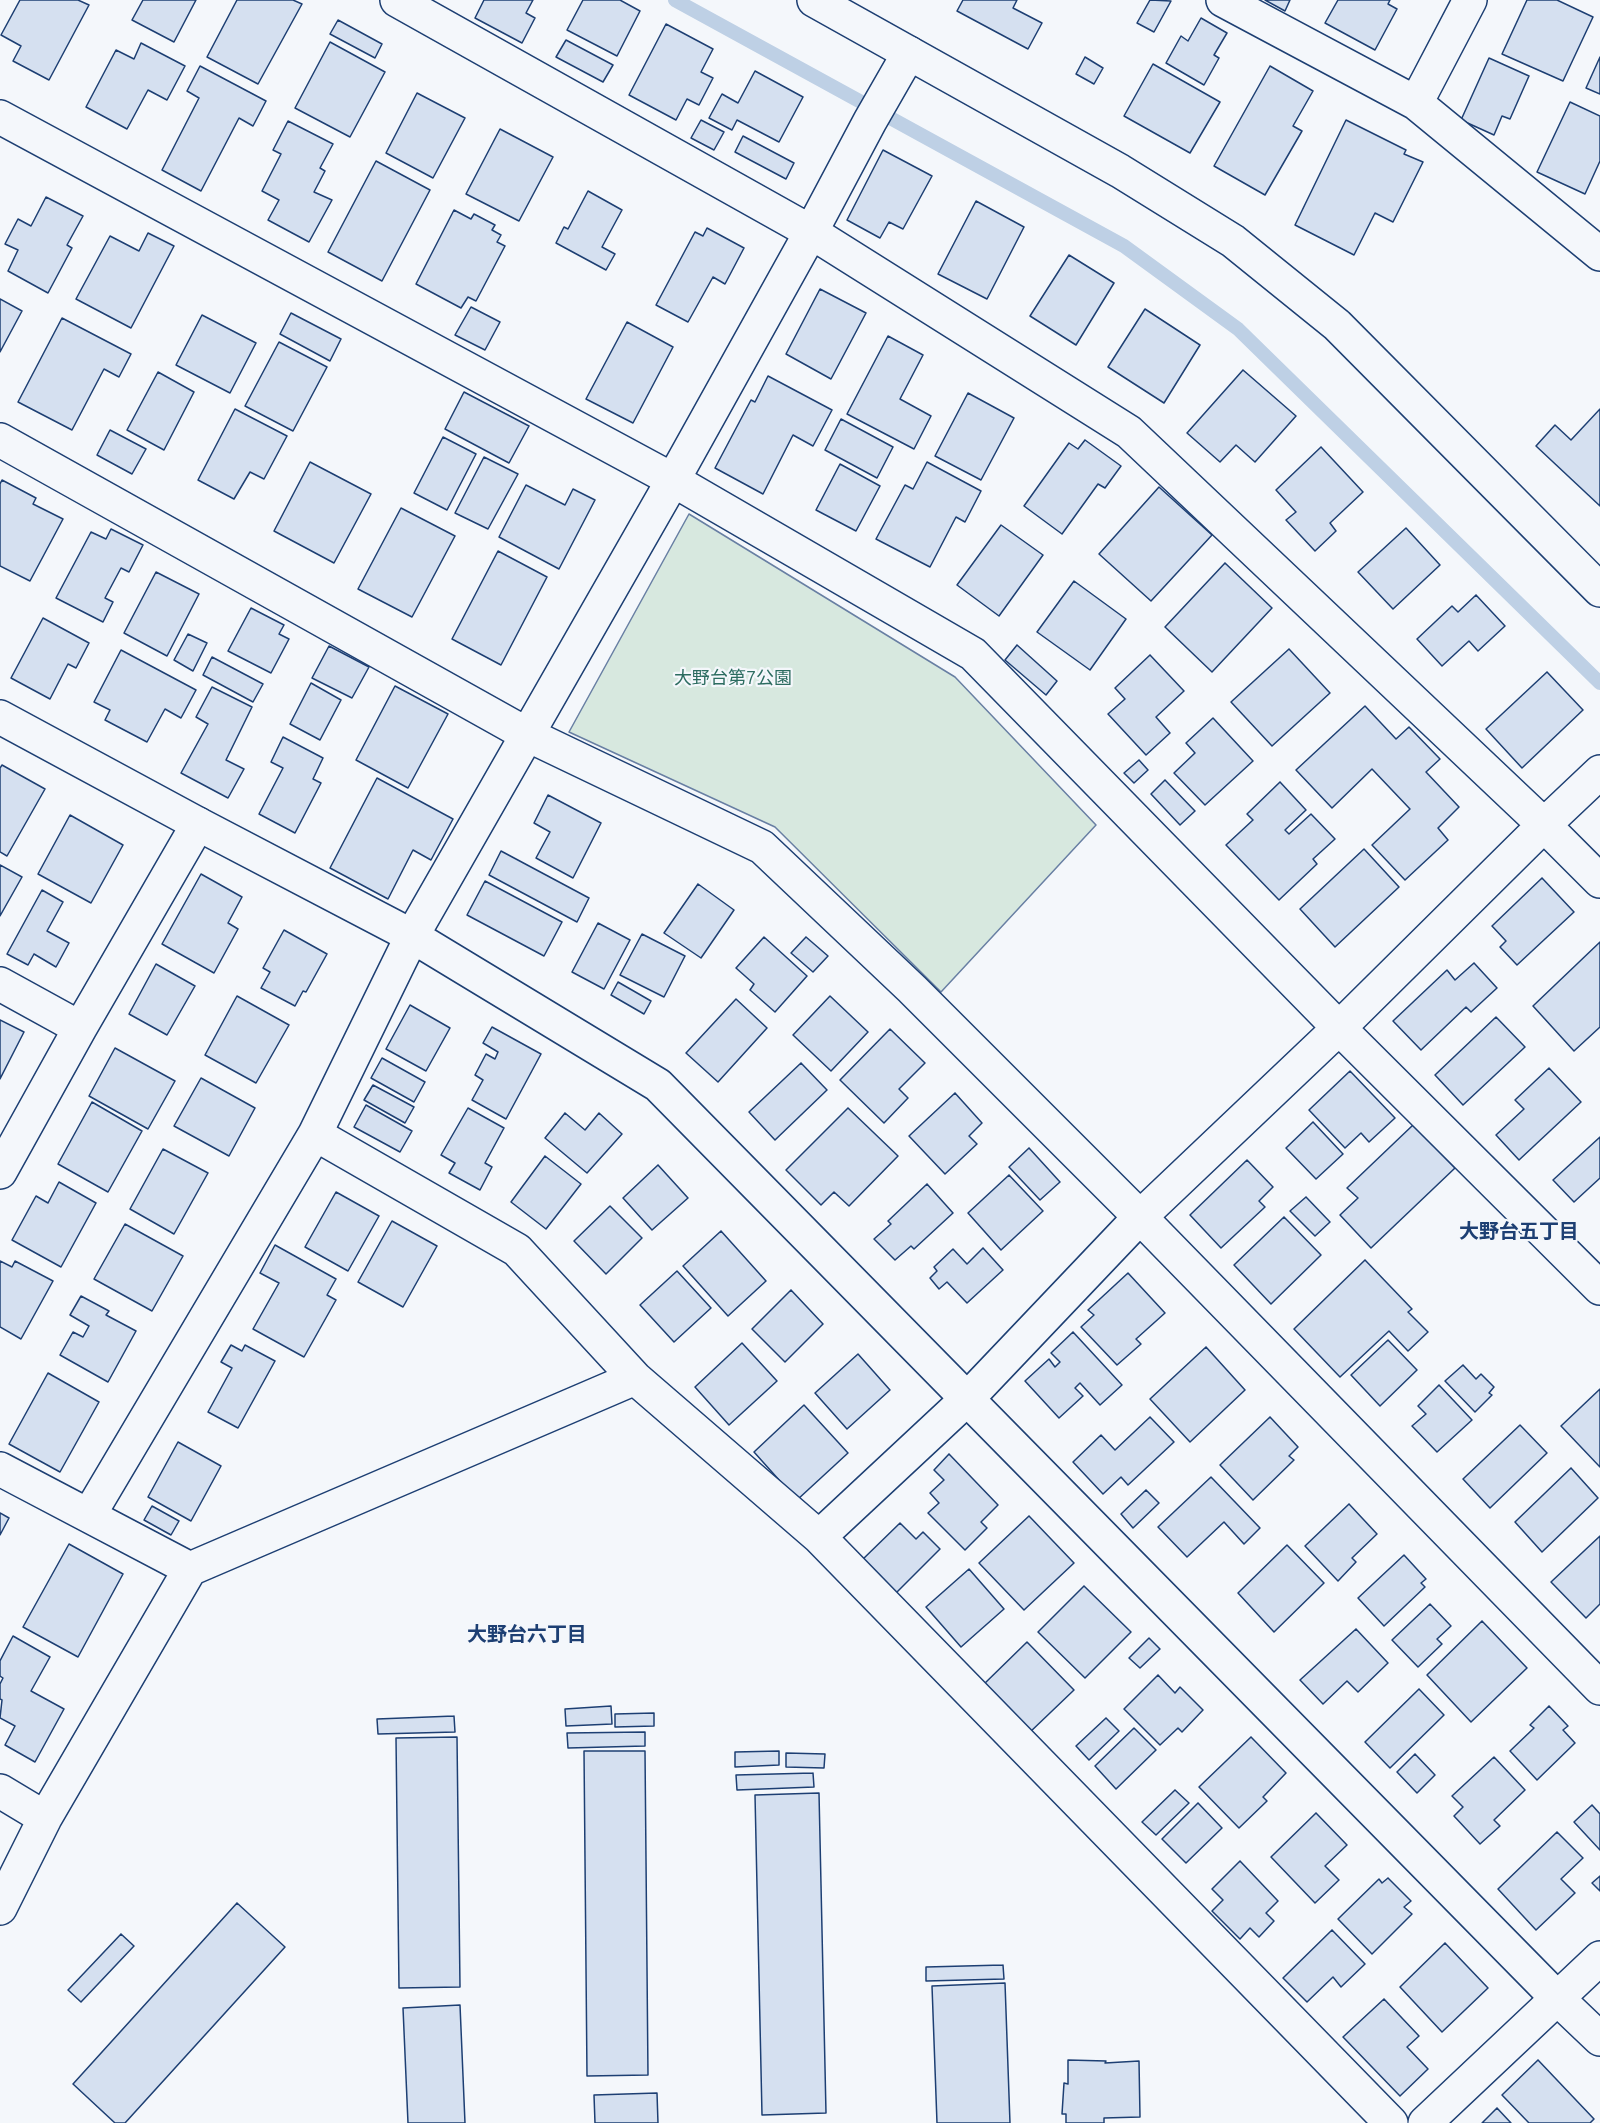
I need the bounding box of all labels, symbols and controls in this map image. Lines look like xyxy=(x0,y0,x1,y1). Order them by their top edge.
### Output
park label: 大野台第7公園 xyxy=(674,667,792,689)
district label: 大野台五丁目 xyxy=(1459,1219,1579,1243)
district label: 大野台六丁目 xyxy=(467,1622,587,1646)

